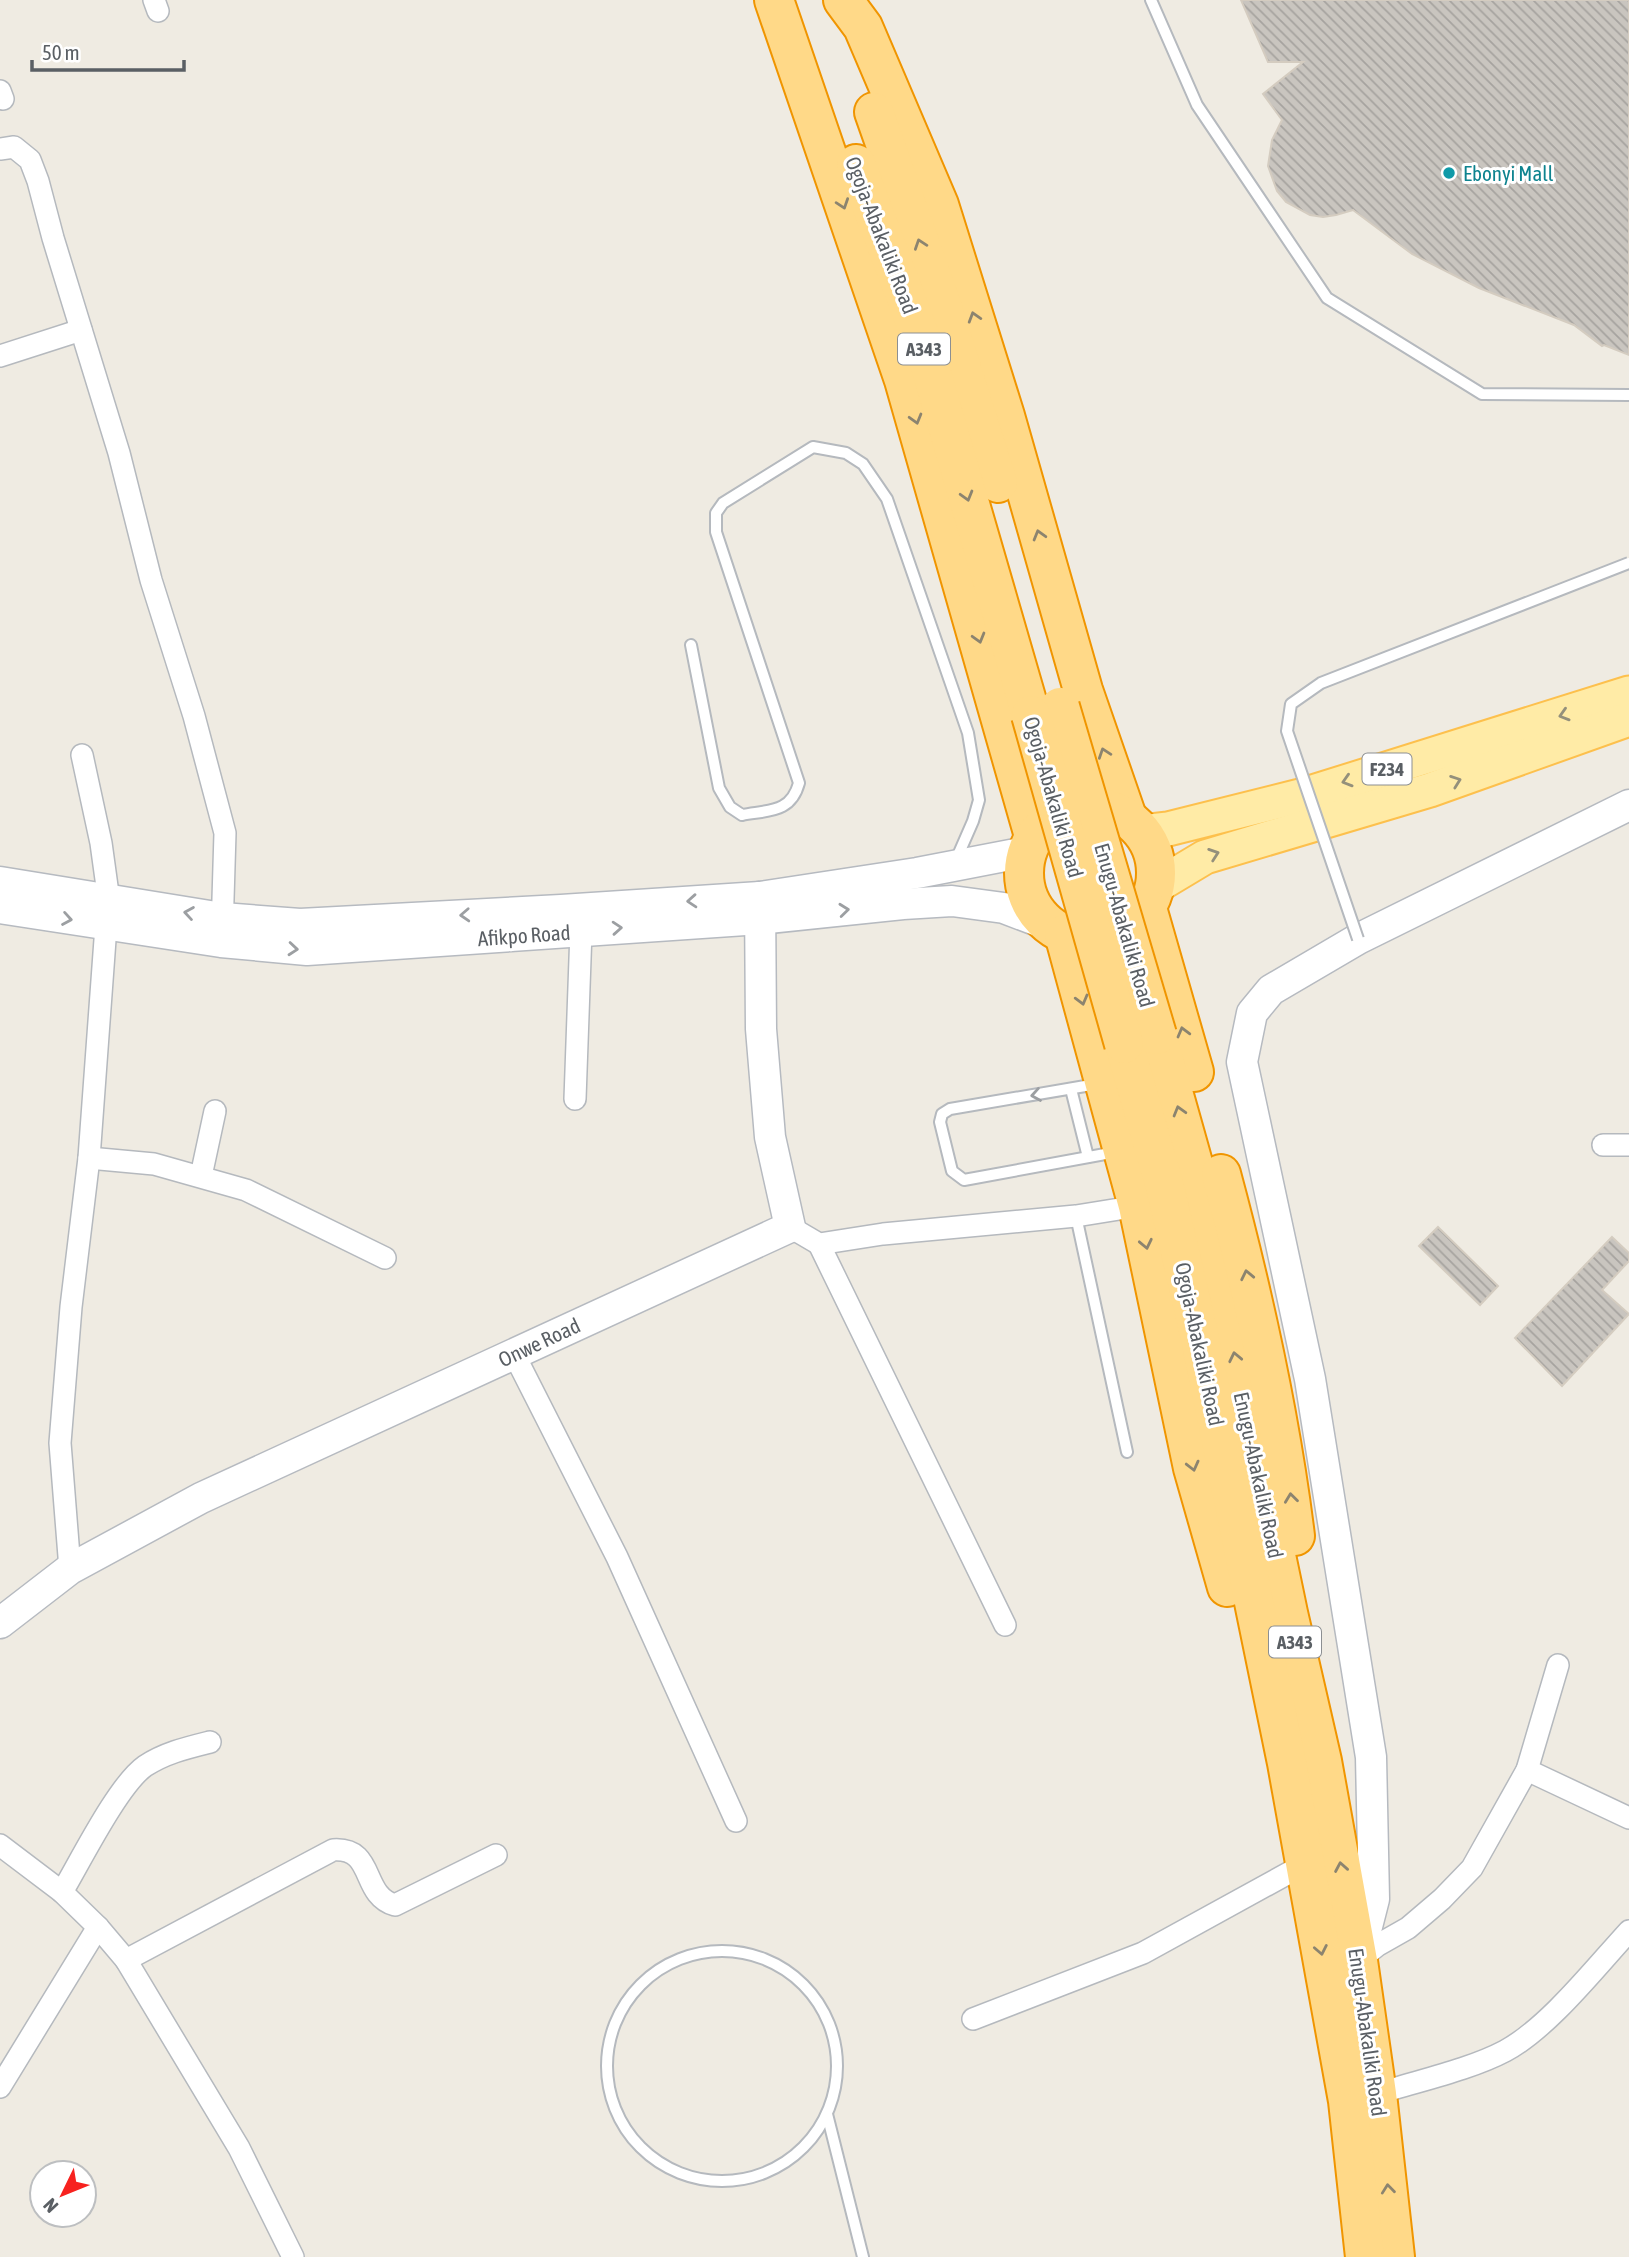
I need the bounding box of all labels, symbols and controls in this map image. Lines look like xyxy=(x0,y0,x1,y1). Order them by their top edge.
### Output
scale bar xyxy=(32,28,184,72)
text: 50 m xyxy=(42,40,80,64)
street label: Ogoja-Abakaliki Road xyxy=(841,153,923,317)
place label: Ebonyi Mall xyxy=(1463,161,1554,185)
marker: Ebonyi Mall xyxy=(1441,165,1457,181)
one-way arrow xyxy=(835,197,849,209)
one-way arrow xyxy=(914,238,928,250)
one-way arrow xyxy=(968,312,982,324)
road number: A343 xyxy=(898,334,950,364)
one-way arrow xyxy=(907,413,922,425)
one-way arrow xyxy=(958,490,973,502)
one-way arrow xyxy=(1033,529,1047,541)
one-way arrow xyxy=(971,632,986,644)
one-way arrow xyxy=(1559,706,1571,721)
street label: Ogoja-Abakaliki Road xyxy=(1020,714,1088,880)
one-way arrow xyxy=(1098,747,1112,760)
road number: F234 xyxy=(1362,754,1412,784)
one-way arrow xyxy=(1341,773,1353,788)
one-way arrow xyxy=(1449,775,1461,789)
street label: Enugu-Abakaliki Road xyxy=(1090,840,1160,1010)
one-way arrow xyxy=(1208,848,1220,862)
one-way arrow xyxy=(686,894,697,909)
one-way arrow xyxy=(839,903,850,918)
one-way arrow xyxy=(183,906,195,921)
one-way arrow xyxy=(459,908,470,923)
one-way arrow xyxy=(61,911,73,926)
street label: Afikpo Road xyxy=(477,920,571,950)
one-way arrow xyxy=(612,921,623,936)
one-way arrow xyxy=(288,941,299,956)
one-way arrow xyxy=(1074,994,1088,1006)
one-way arrow xyxy=(1177,1026,1191,1038)
one-way arrow xyxy=(1030,1087,1042,1102)
one-way arrow xyxy=(1172,1105,1187,1117)
one-way arrow xyxy=(1137,1238,1152,1250)
street label: Ogoja-Abakaliki Road xyxy=(1171,1260,1229,1428)
one-way arrow xyxy=(1240,1269,1255,1281)
street label: Onwe Road xyxy=(494,1313,584,1371)
one-way arrow xyxy=(1228,1351,1243,1363)
street label: Enugu-Abakaliki Road xyxy=(1230,1390,1288,1560)
one-way arrow xyxy=(1185,1460,1199,1472)
one-way arrow xyxy=(1283,1493,1298,1504)
road number: A343 xyxy=(1269,1626,1321,1658)
one-way arrow xyxy=(1335,1861,1350,1873)
one-way arrow xyxy=(1313,1944,1328,1956)
street label: Enugu-Abakaliki Road xyxy=(1344,1946,1392,2118)
north arrow xyxy=(28,2159,98,2229)
one-way arrow xyxy=(1381,2183,1396,2194)
text: N xyxy=(39,2194,62,2217)

